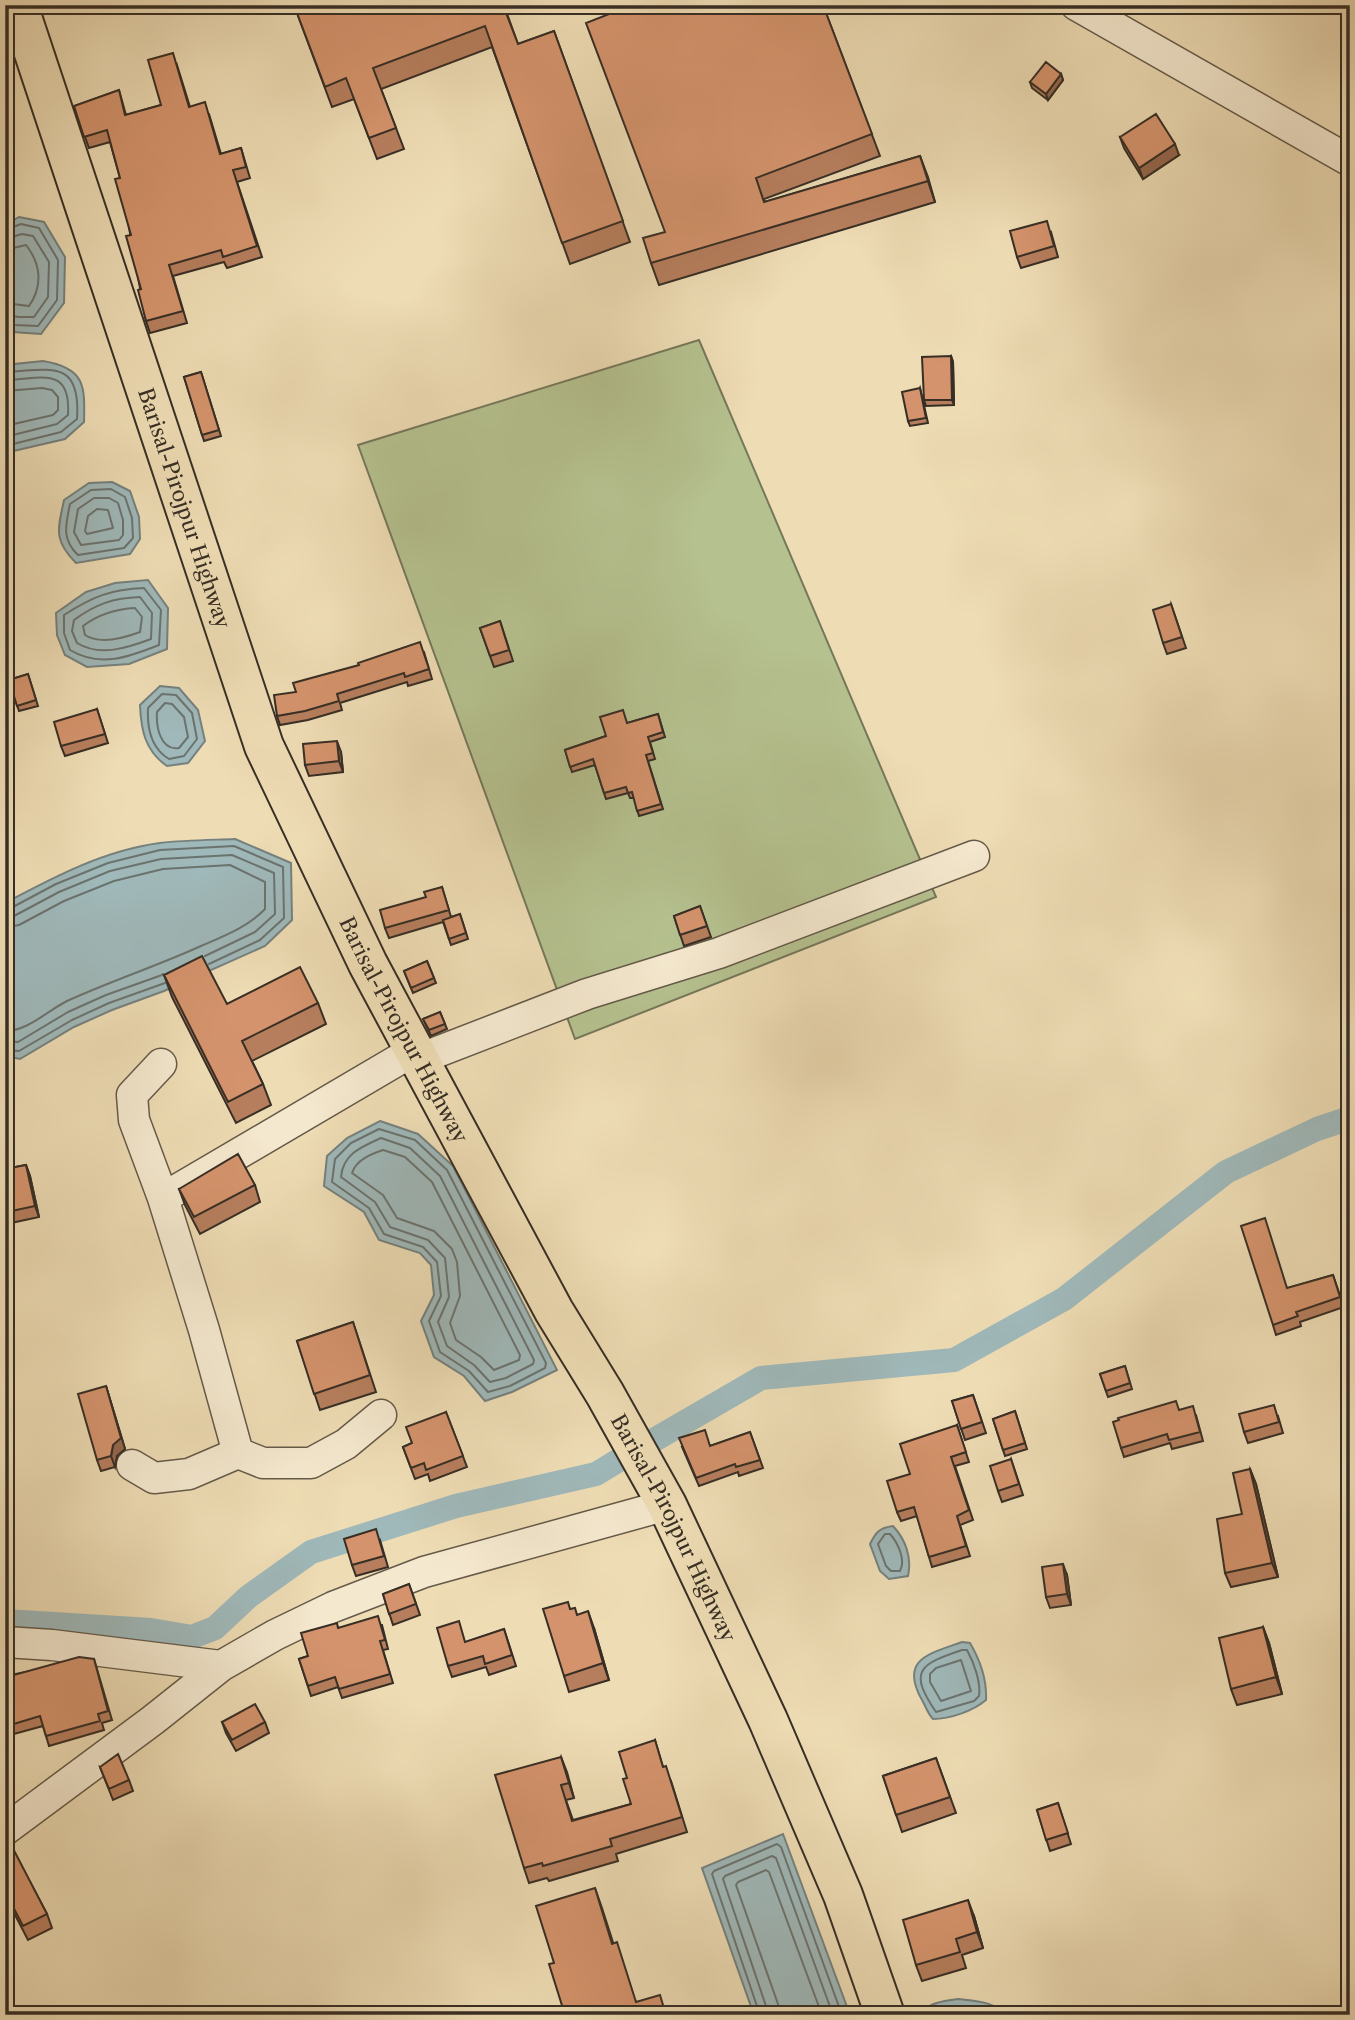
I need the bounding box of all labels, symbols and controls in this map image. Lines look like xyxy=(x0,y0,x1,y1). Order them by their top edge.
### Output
street label: Barisal-Pirojpur Highway xyxy=(133,385,237,632)
street label: Barisal-Pirojpur Highway xyxy=(335,912,474,1147)
street label: Barisal-Pirojpur Highway xyxy=(606,1409,742,1646)

